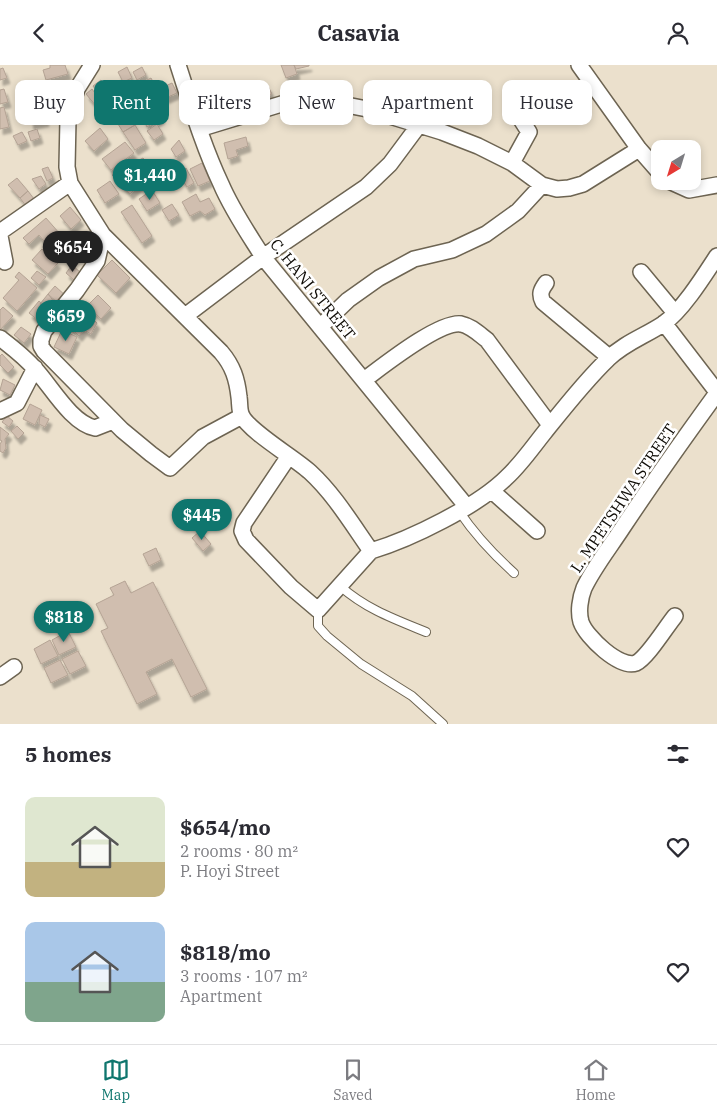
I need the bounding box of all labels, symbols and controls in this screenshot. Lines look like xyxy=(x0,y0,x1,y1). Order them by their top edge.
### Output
text: Casavia xyxy=(317,18,400,47)
icon: back xyxy=(25,19,53,47)
icon: person xyxy=(664,19,692,47)
chip: Buy xyxy=(15,80,84,125)
chip: Rent xyxy=(94,80,169,125)
chip: Filters xyxy=(179,80,270,125)
chip: New xyxy=(280,80,353,125)
chip: Apartment xyxy=(363,80,492,125)
chip: House xyxy=(502,80,592,125)
north arrow xyxy=(651,140,701,190)
map controls xyxy=(651,140,701,190)
pin: $1,440 xyxy=(109,159,191,201)
text: $1,440 xyxy=(124,165,176,185)
pin: $654 xyxy=(43,231,103,273)
street label: C. HANI STREET xyxy=(266,234,360,344)
text: $654 xyxy=(54,237,92,257)
pin: $659 xyxy=(36,299,96,342)
text: $659 xyxy=(47,306,85,326)
street label: L. MPETSHWA STREET xyxy=(566,420,680,576)
pin: $445 xyxy=(172,499,232,541)
text: $445 xyxy=(183,505,221,525)
pin: $818 xyxy=(34,601,94,643)
text: $818 xyxy=(45,607,83,627)
text: 5 homes xyxy=(25,740,111,768)
icon: filters xyxy=(664,740,692,768)
text: $654/mo xyxy=(180,813,271,841)
icon: home xyxy=(65,817,125,877)
icon: heart xyxy=(664,833,692,861)
text: 2 rooms · 80 m² xyxy=(180,841,298,861)
text: P. Hoyi Street xyxy=(180,861,280,881)
text: $818/mo xyxy=(180,938,271,966)
icon: home xyxy=(65,942,125,1002)
icon: heart xyxy=(664,958,692,986)
text: 3 rooms · 107 m² xyxy=(180,966,308,986)
text: Apartment xyxy=(180,986,262,1006)
tab: Map xyxy=(102,1056,130,1104)
tab: Saved xyxy=(333,1056,372,1104)
tab: Home xyxy=(576,1056,615,1104)

